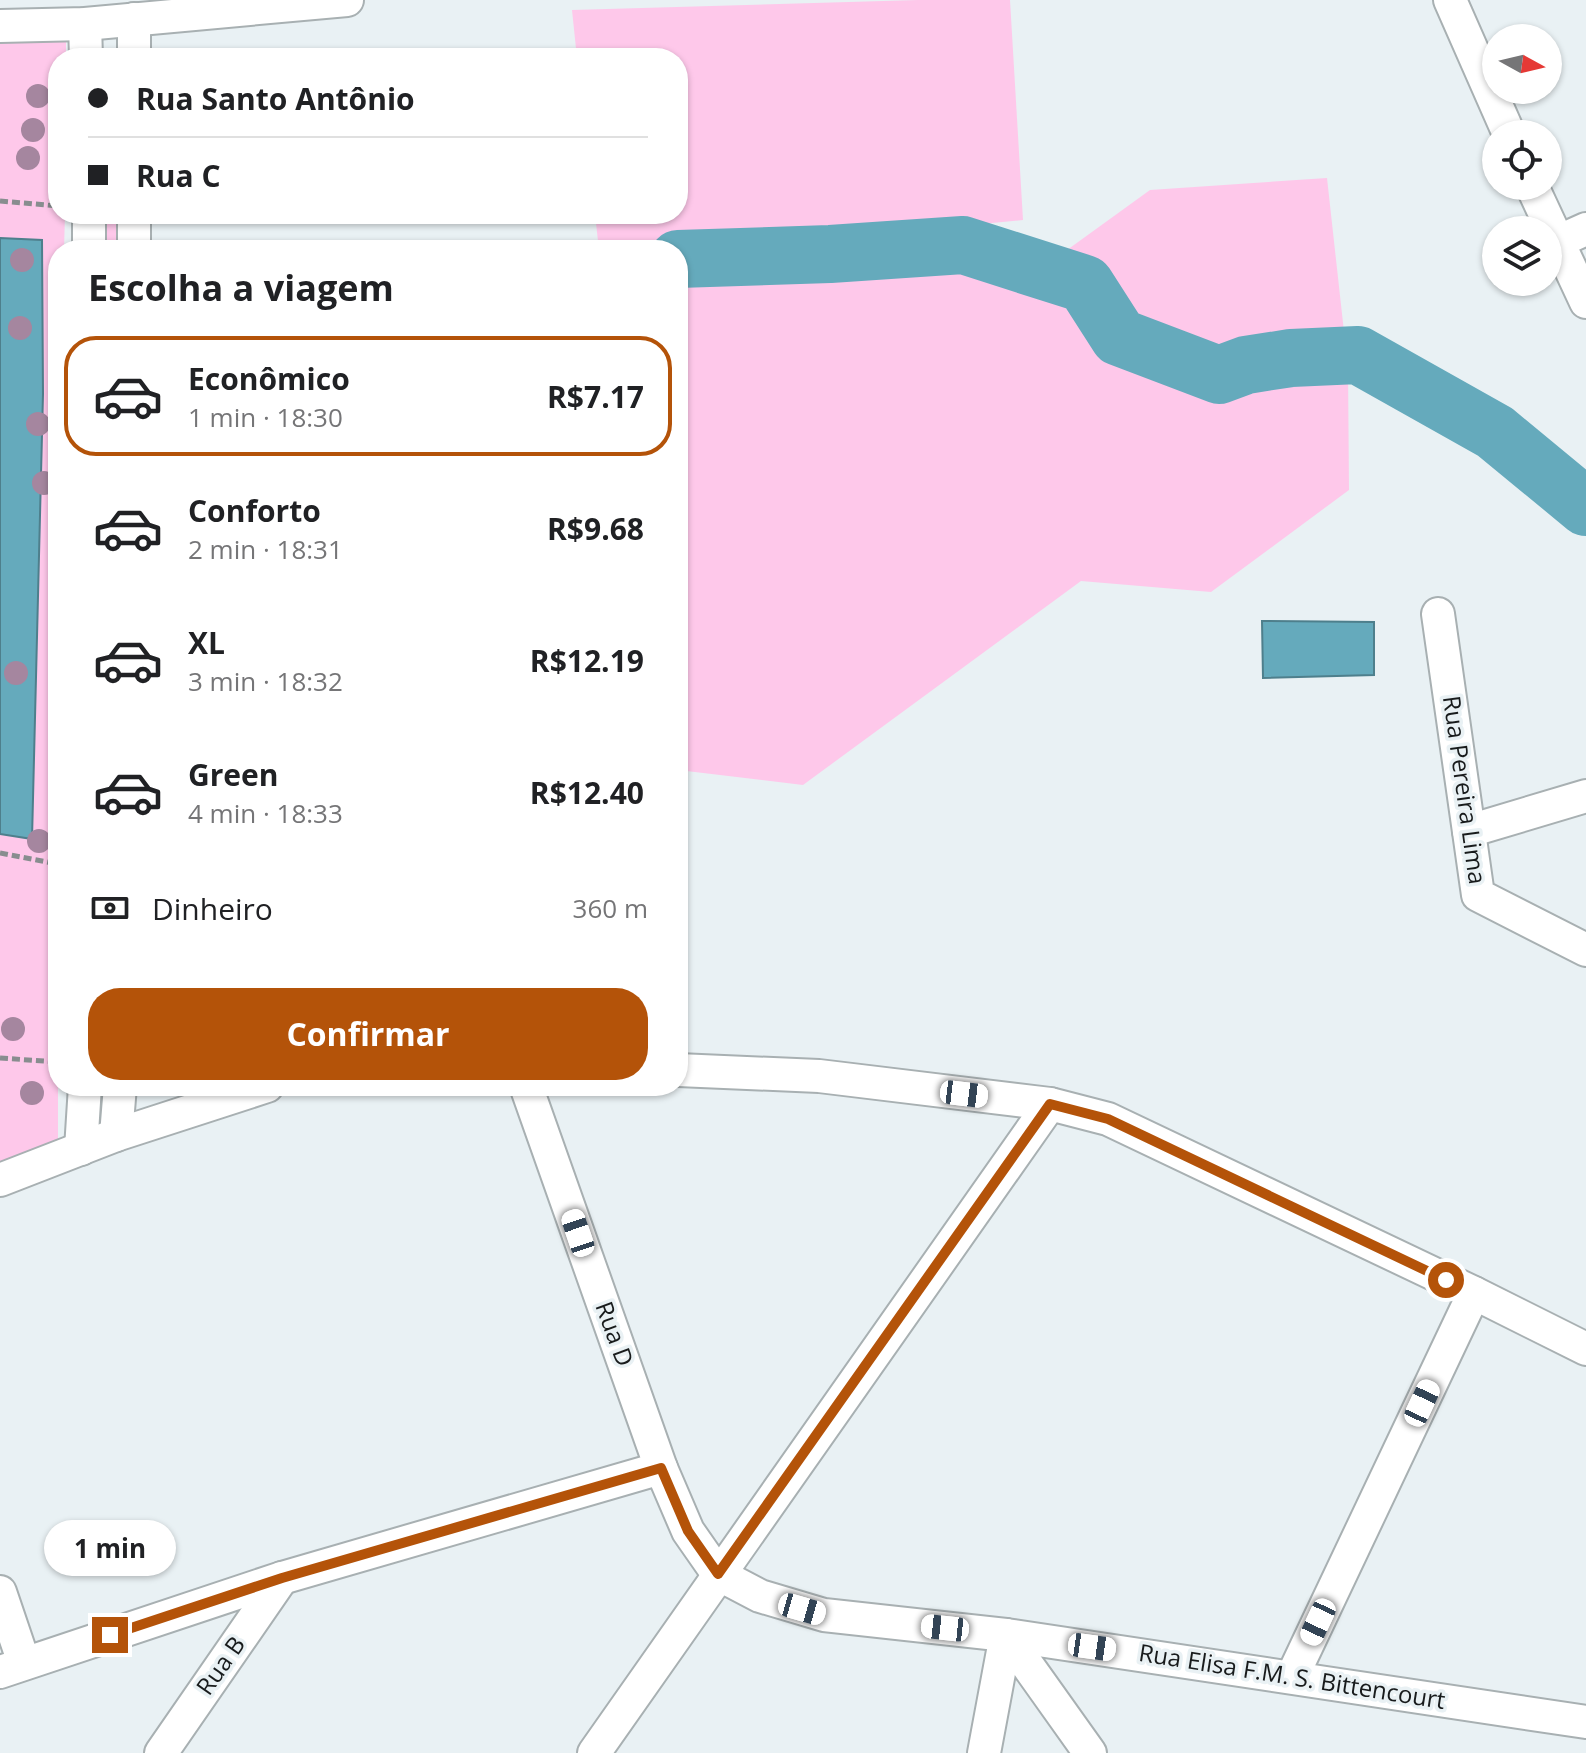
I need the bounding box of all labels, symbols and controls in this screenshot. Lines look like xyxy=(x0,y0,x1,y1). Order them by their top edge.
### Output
north arrow xyxy=(1482,24,1562,104)
map controls xyxy=(1482,24,1562,296)
text: Rua Santo Antônio xyxy=(136,78,415,119)
button: locate xyxy=(1482,120,1562,200)
text: Rua C xyxy=(136,155,221,196)
button: layers xyxy=(1482,216,1562,296)
text: Escolha a viagem xyxy=(88,263,394,312)
text: Econômico xyxy=(188,358,350,399)
icon: car xyxy=(92,360,164,432)
text: R$7.17 xyxy=(547,376,644,417)
text: 1 min · 18:30 xyxy=(188,399,343,435)
text: Conforto xyxy=(188,490,321,531)
icon: car xyxy=(92,492,164,564)
text: R$9.68 xyxy=(547,508,644,549)
text: 2 min · 18:31 xyxy=(188,531,343,567)
text: XL xyxy=(188,622,225,663)
icon: car xyxy=(92,624,164,696)
text: R$12.19 xyxy=(530,640,644,681)
text: 3 min · 18:32 xyxy=(188,663,343,699)
street label: Rua Pereira Lima xyxy=(1436,693,1495,886)
text: Green xyxy=(188,754,279,795)
icon: car xyxy=(92,756,164,828)
text: R$12.40 xyxy=(530,772,644,813)
text: 4 min · 18:33 xyxy=(188,795,343,831)
icon: cash xyxy=(88,886,132,930)
text: Dinheiro xyxy=(152,888,273,929)
text: 360 m xyxy=(573,890,648,926)
button: Confirmar xyxy=(88,988,648,1080)
car xyxy=(939,1079,989,1109)
car xyxy=(559,1206,597,1260)
route start xyxy=(1428,1262,1464,1298)
street label: Rua D xyxy=(589,1297,642,1370)
car xyxy=(1401,1376,1443,1430)
callout: 1 min xyxy=(44,1519,176,1575)
text: 1 min xyxy=(74,1530,146,1566)
car xyxy=(776,1591,828,1627)
car xyxy=(1297,1595,1339,1649)
car xyxy=(920,1614,970,1642)
route end xyxy=(92,1617,128,1653)
street label: Rua B xyxy=(188,1629,252,1701)
car xyxy=(1067,1632,1117,1662)
street label: Rua Elisa F.M. S. Bittencourt xyxy=(1137,1635,1448,1716)

